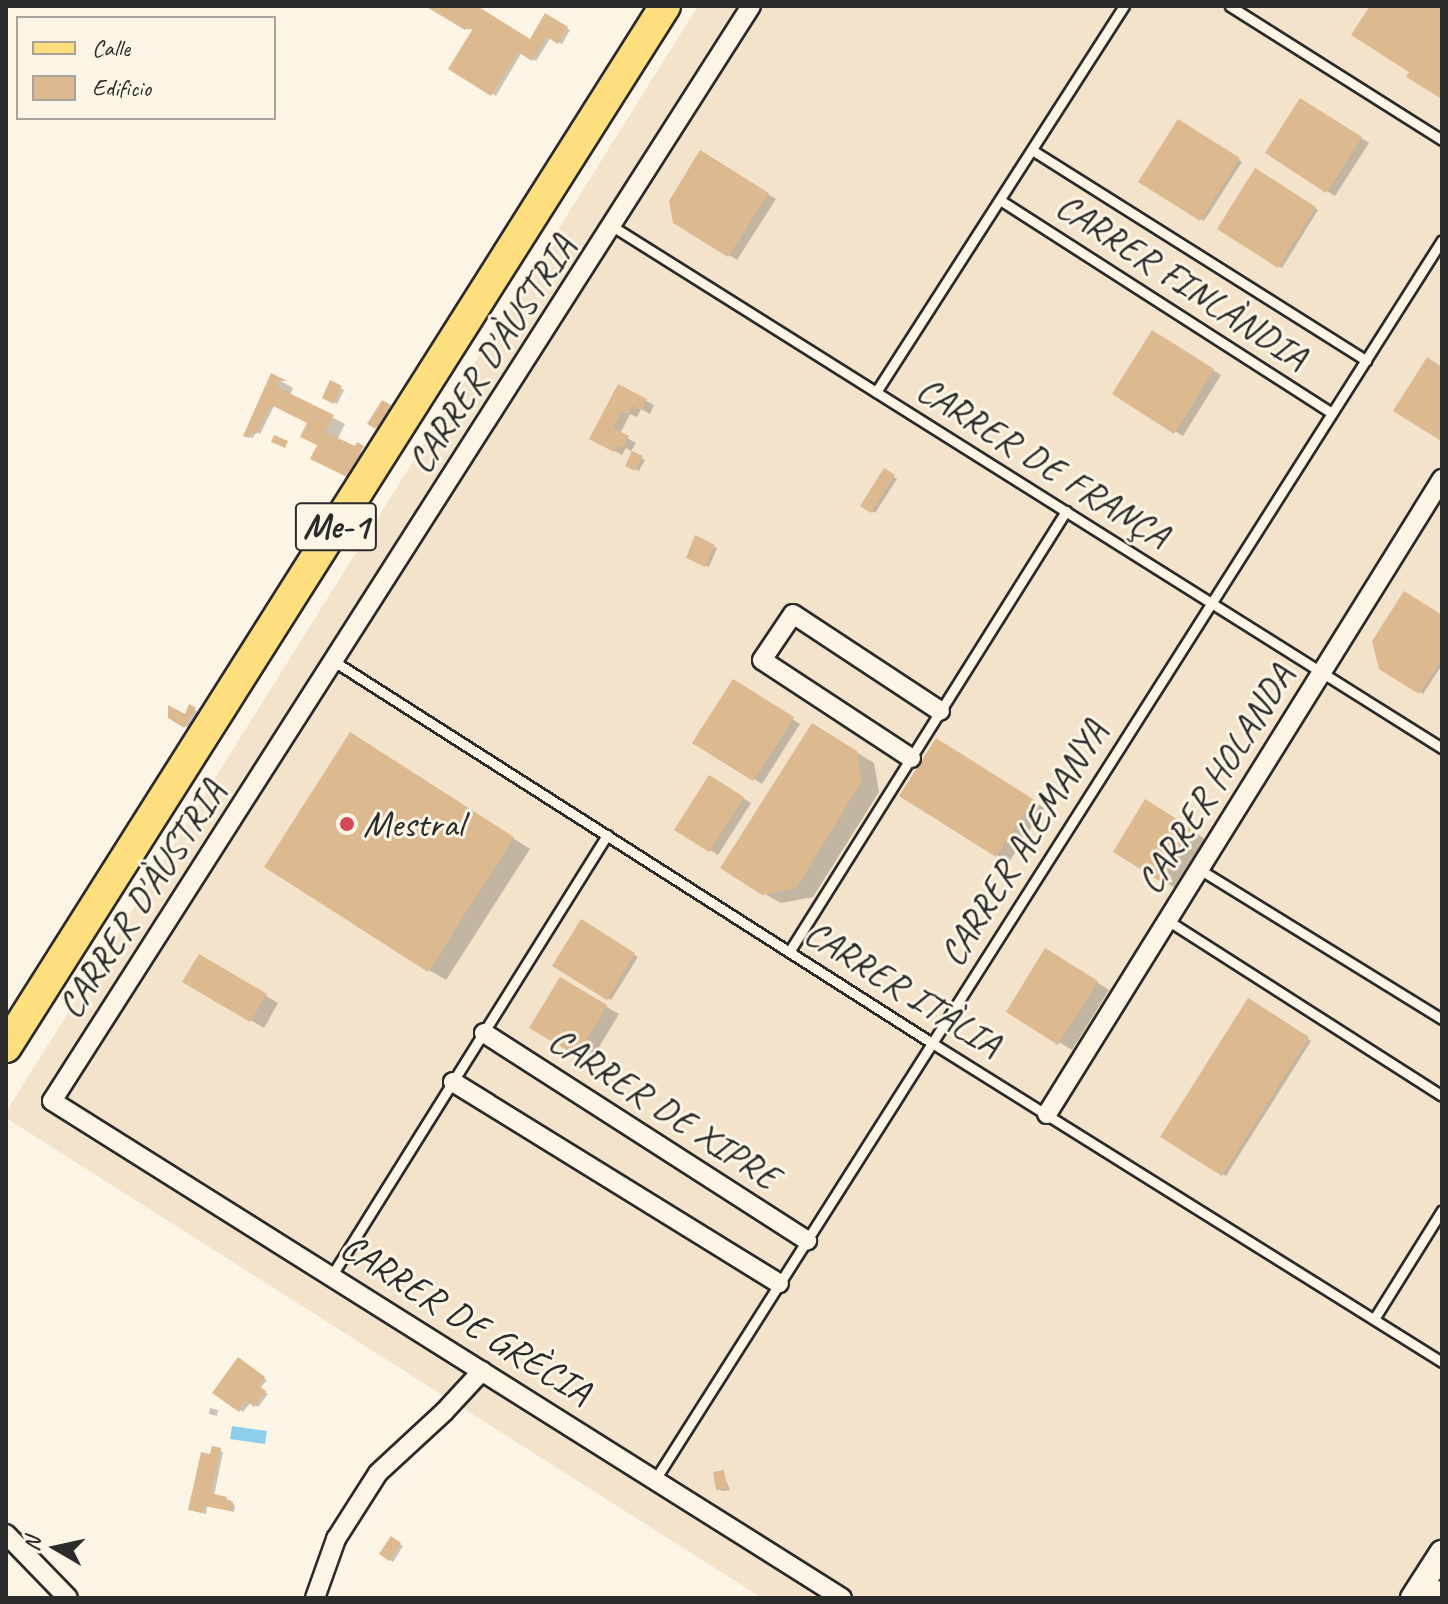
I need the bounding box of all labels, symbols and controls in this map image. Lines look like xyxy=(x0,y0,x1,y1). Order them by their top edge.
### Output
legend xyxy=(16,16,276,120)
text: Calle xyxy=(92,33,130,63)
text: Edificio xyxy=(92,73,151,103)
street label: CARRER FINLÀNDIA xyxy=(1048,183,1316,379)
street label: CARRER D'ÀUSTRIA xyxy=(397,226,585,482)
street label: CARRER DE FRANÇA xyxy=(909,366,1177,558)
road number: Me-1 xyxy=(294,495,378,559)
street label: CARRER HOLANDA xyxy=(1127,657,1303,901)
street label: CARRER ALEMANYA xyxy=(930,713,1116,973)
street label: CARRER D'ÀUSTRIA xyxy=(47,771,235,1027)
place label: Mestral xyxy=(363,801,464,847)
marker: Mestral xyxy=(338,815,356,833)
street label: CARRER ITÀLIA xyxy=(796,910,1010,1066)
street label: CARRER DE XIPRE xyxy=(541,1017,787,1199)
street label: CARRER DE GRÈCIA xyxy=(333,1224,599,1414)
north arrow xyxy=(16,1508,96,1588)
text: N xyxy=(17,1535,47,1553)

